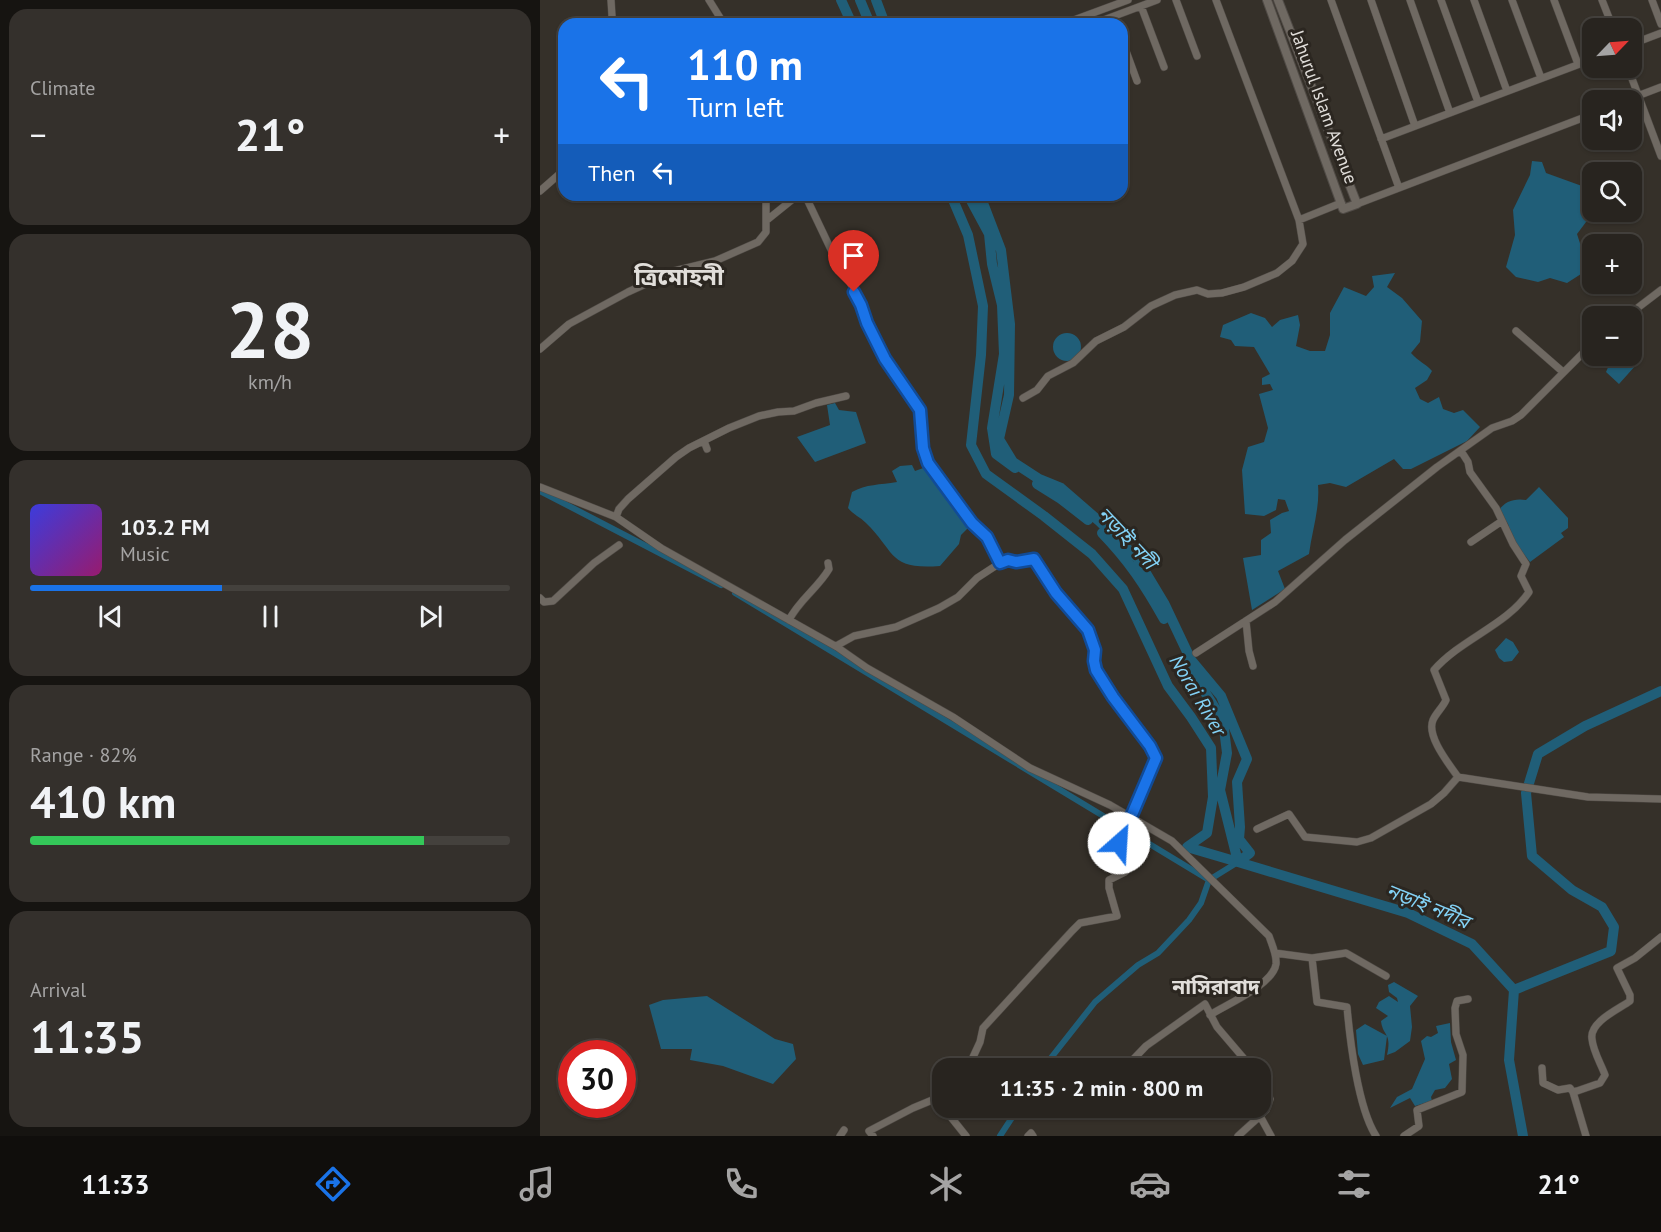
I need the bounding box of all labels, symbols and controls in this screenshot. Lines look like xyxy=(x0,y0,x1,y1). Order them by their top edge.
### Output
north arrow xyxy=(1582,18,1642,78)
map controls xyxy=(1582,18,1642,366)
street label: Jahurul Islam Avenue xyxy=(1286,26,1363,187)
text: 110 m xyxy=(687,37,803,92)
icon: left xyxy=(588,42,666,120)
text: Climate xyxy=(30,75,96,101)
text: Turn left xyxy=(687,90,784,124)
button: sound xyxy=(1582,90,1642,150)
text: 21° xyxy=(235,105,305,163)
text: − xyxy=(30,113,47,156)
text: + xyxy=(493,113,510,156)
icon: left xyxy=(647,156,680,189)
text: Then xyxy=(588,159,635,187)
button: search xyxy=(1582,162,1642,222)
pin xyxy=(828,230,879,292)
button: + xyxy=(1582,234,1642,294)
icon: arrive xyxy=(837,239,870,272)
district label: ত্রিমোহনী xyxy=(633,261,725,292)
text: 28 xyxy=(226,279,314,380)
button: − xyxy=(1582,306,1642,366)
text: km/h xyxy=(248,369,292,395)
water label: নড়াই নদী xyxy=(1092,501,1165,577)
text: 103.2 FM xyxy=(120,513,210,541)
text: Music xyxy=(120,541,169,567)
icon: previous xyxy=(94,600,127,633)
icon: pause xyxy=(254,600,287,633)
icon: next xyxy=(414,600,447,633)
water label: Norai River xyxy=(1164,650,1233,742)
text: Range · 82% xyxy=(30,742,137,768)
text: 410 km xyxy=(30,772,176,830)
position arrow xyxy=(1087,811,1151,875)
water label: নড়াই নদীর xyxy=(1382,877,1477,936)
district label: নাসিরাবাদ xyxy=(1171,973,1261,1000)
text: Arrival xyxy=(30,977,86,1003)
text: 11:35 xyxy=(30,1007,144,1065)
speed limit sign: 30 xyxy=(558,1040,636,1118)
text: 11:35 · 2 min · 800 m xyxy=(1000,1074,1203,1102)
icon: directions xyxy=(312,1163,354,1205)
icon: music xyxy=(516,1163,558,1205)
icon: phone xyxy=(720,1163,762,1205)
icon: climate xyxy=(925,1163,967,1205)
icon: car xyxy=(1129,1163,1171,1205)
icon: filters xyxy=(1333,1163,1375,1205)
text: 11:33 xyxy=(81,1167,150,1201)
text: 21° xyxy=(1537,1167,1580,1201)

